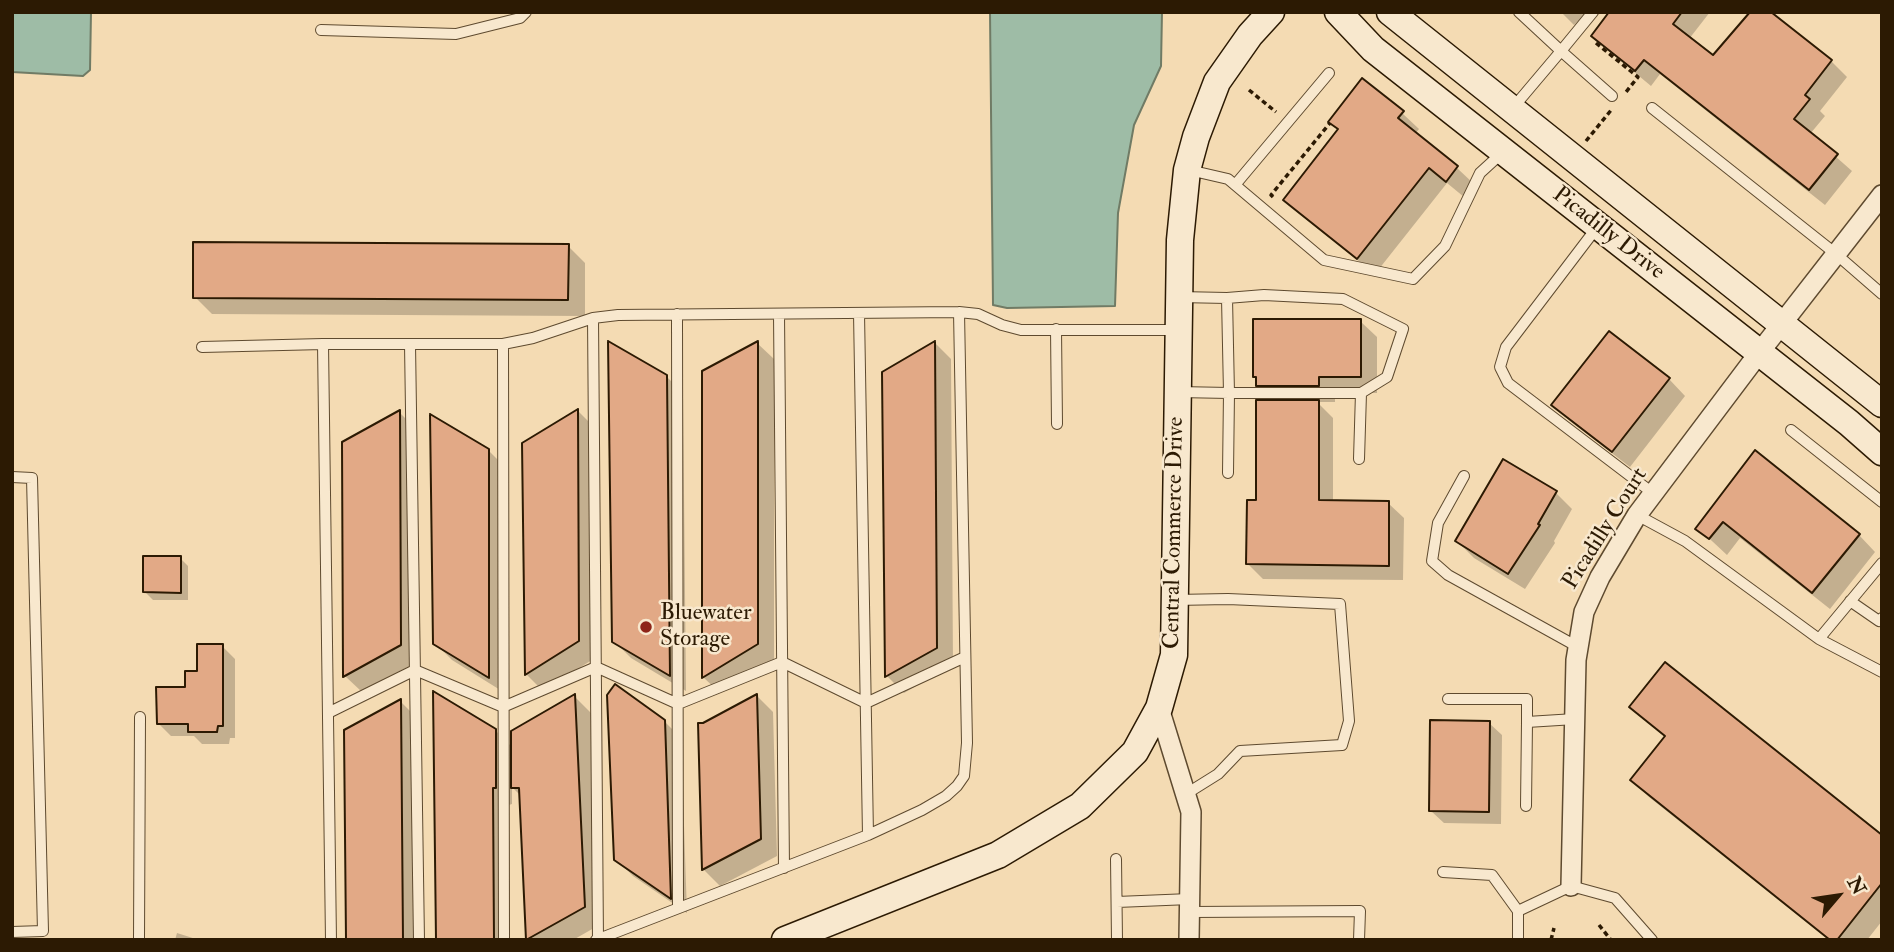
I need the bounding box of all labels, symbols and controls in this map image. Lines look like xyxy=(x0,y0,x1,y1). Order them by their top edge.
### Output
street label: Picadilly Drive xyxy=(1546,182,1670,286)
street label: Central Commerce Drive xyxy=(1159,417,1191,649)
street label: Picadilly Court xyxy=(1558,463,1654,595)
place label: Bluewater Storage xyxy=(660,600,751,654)
marker: Bluewater Storage xyxy=(638,619,654,635)
north arrow xyxy=(1803,861,1873,931)
text: N xyxy=(1842,873,1871,899)

